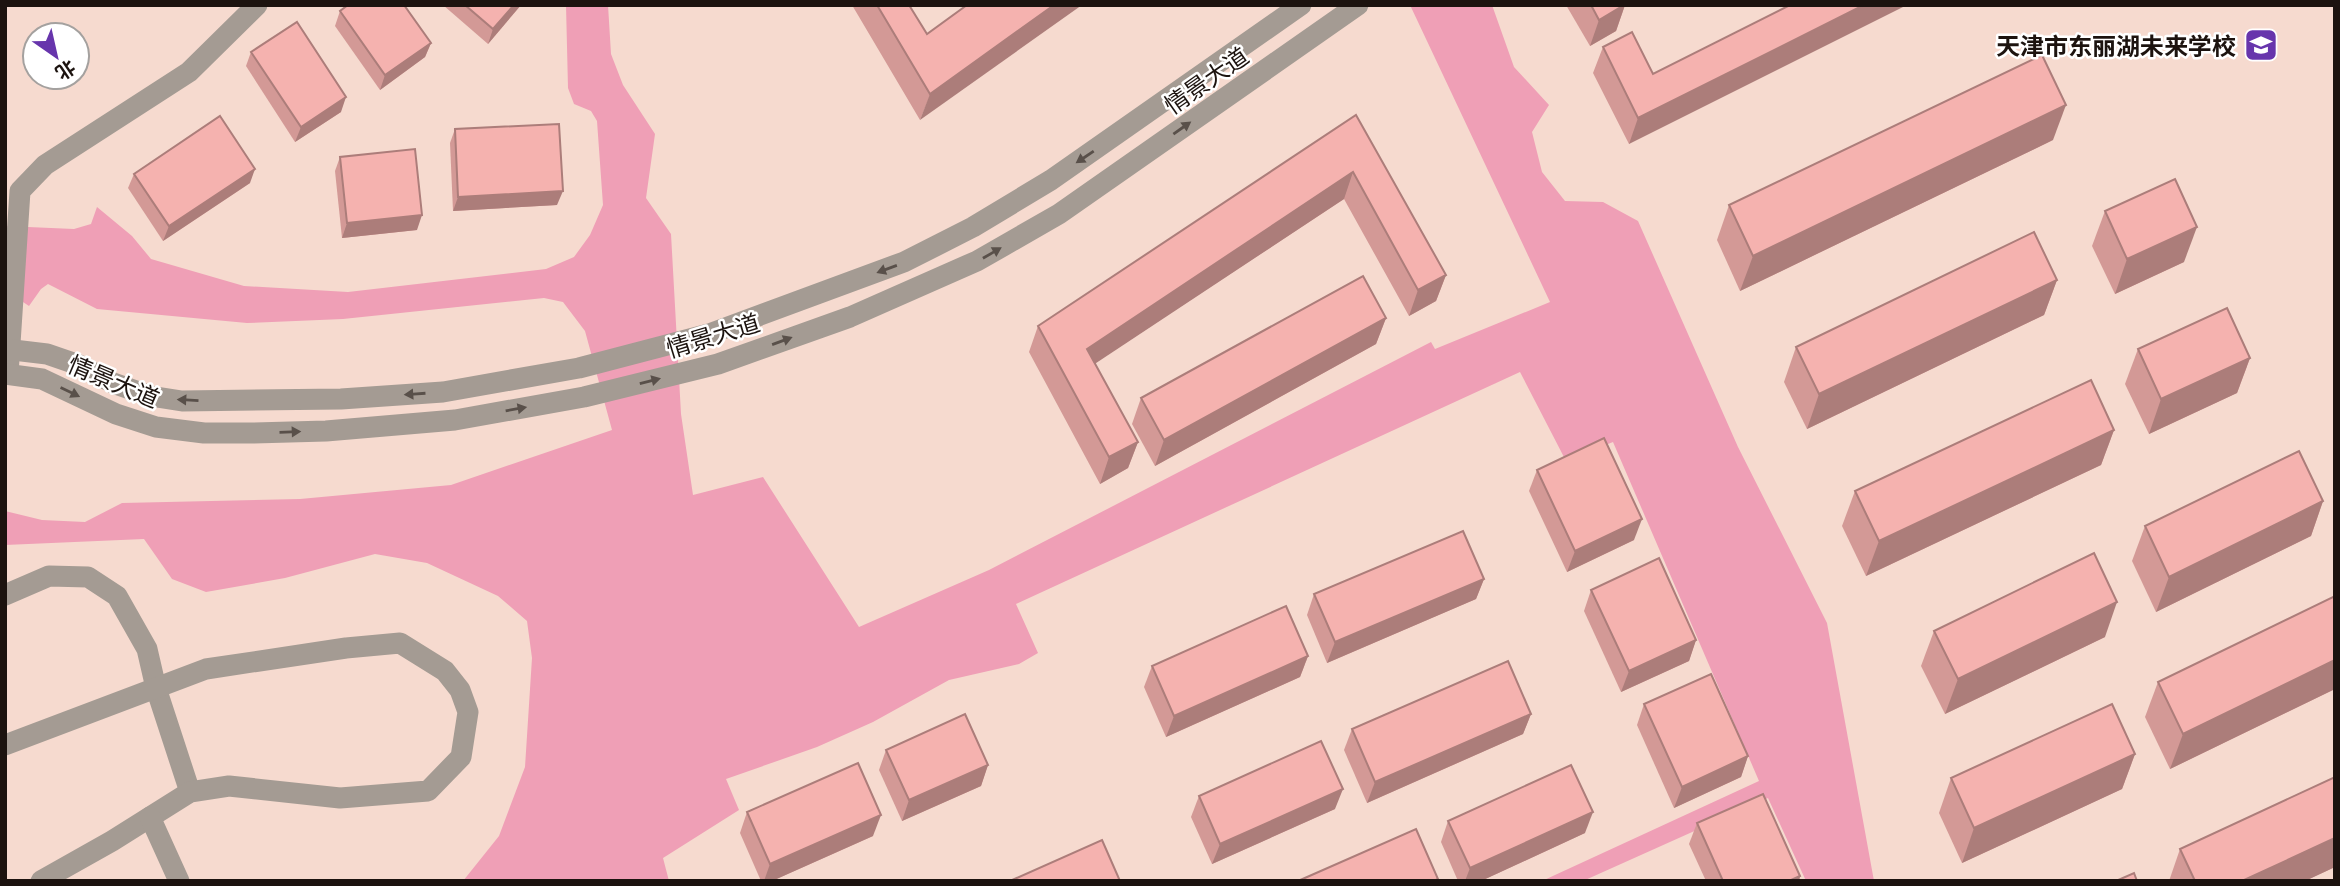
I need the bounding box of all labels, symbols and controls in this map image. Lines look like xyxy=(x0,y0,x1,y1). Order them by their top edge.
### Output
north arrow xyxy=(21,21,91,91)
school or university icon: 天津市东丽湖未来学校 xyxy=(2242,26,2280,64)
place label: 天津市东丽湖未来学校 xyxy=(1996,29,2236,62)
street label: 情景大道 xyxy=(1157,39,1255,121)
text: 北 xyxy=(50,54,81,86)
one-way arrow xyxy=(1173,122,1191,136)
one-way arrow xyxy=(1076,150,1094,164)
one-way arrow xyxy=(982,247,1001,259)
one-way arrow xyxy=(877,263,898,274)
street label: 情景大道 xyxy=(662,305,764,365)
one-way arrow xyxy=(772,335,793,346)
street label: 情景大道 xyxy=(63,347,165,415)
one-way arrow xyxy=(639,375,661,386)
one-way arrow xyxy=(60,387,80,398)
one-way arrow xyxy=(404,389,426,400)
one-way arrow xyxy=(177,395,199,406)
one-way arrow xyxy=(505,404,527,415)
one-way arrow xyxy=(279,426,301,437)

